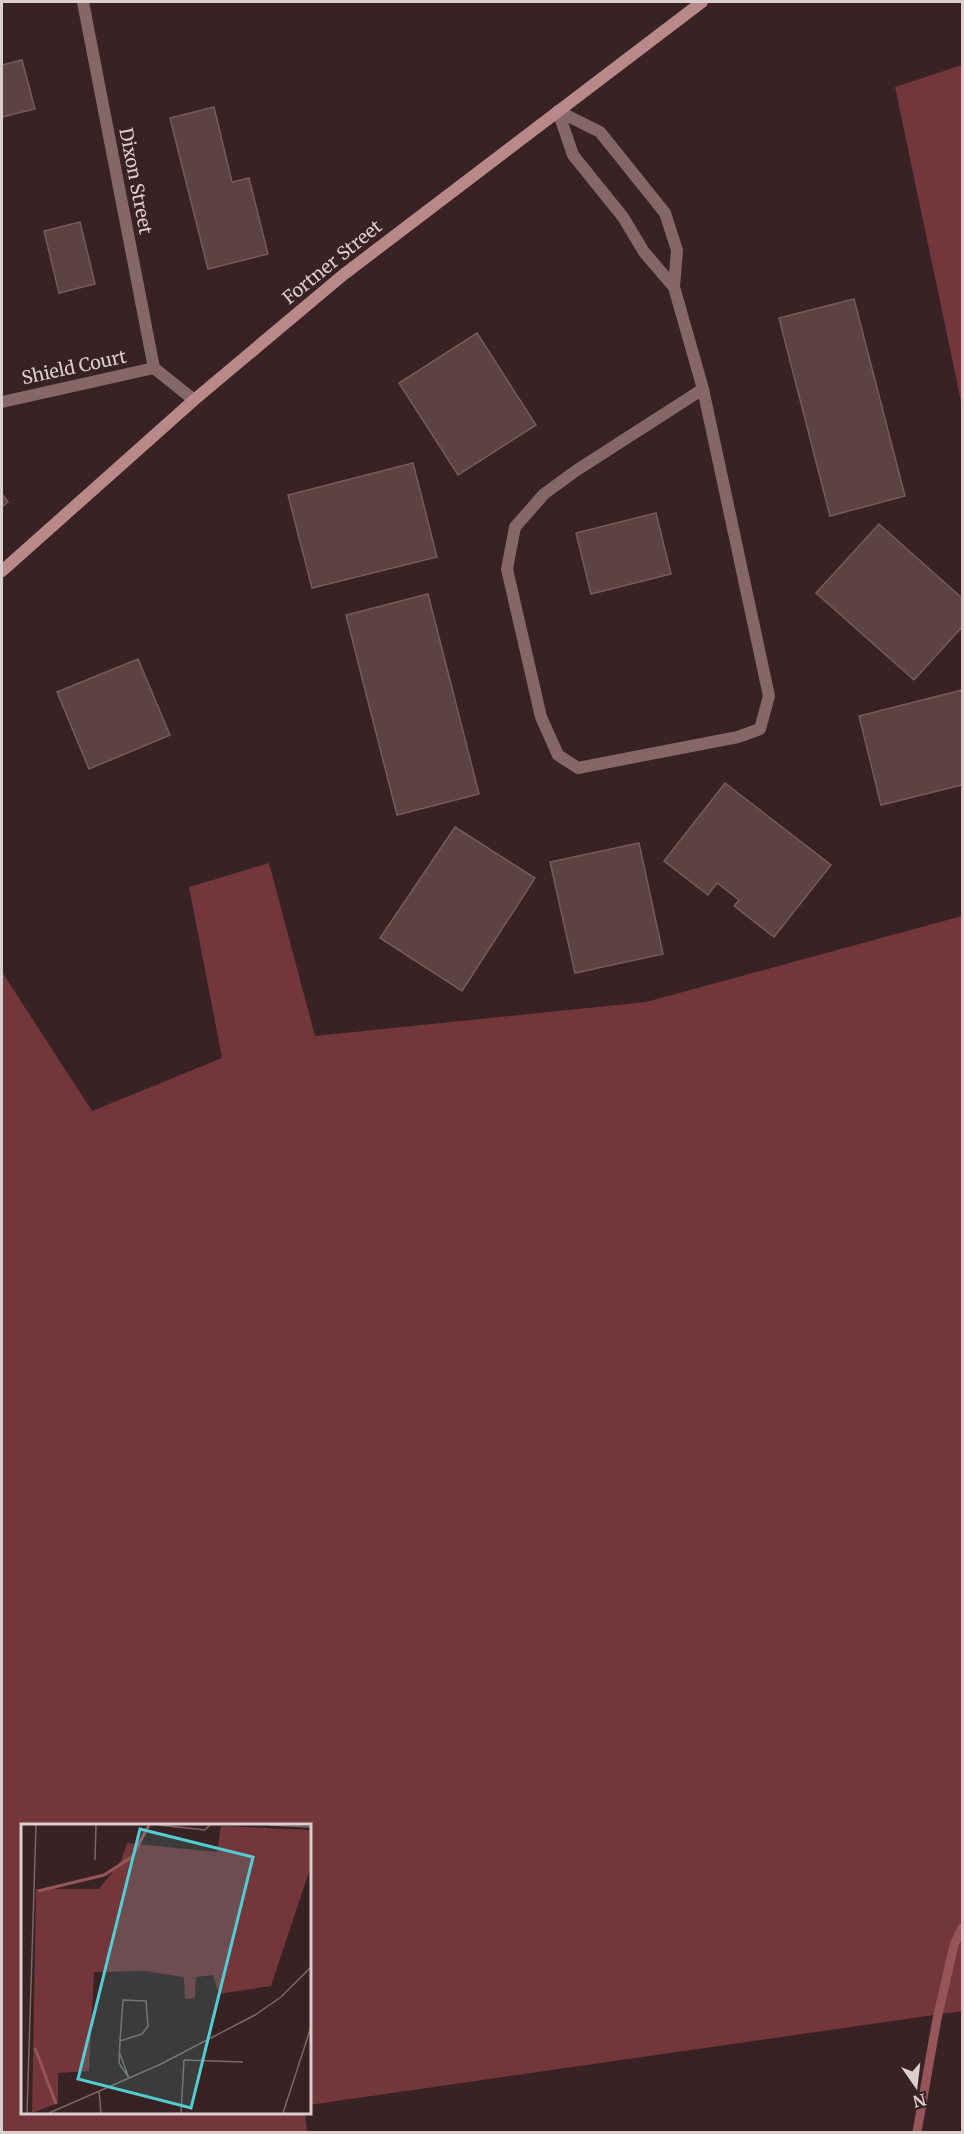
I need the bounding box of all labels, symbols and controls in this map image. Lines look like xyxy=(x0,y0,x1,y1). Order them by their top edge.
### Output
street label: Dixon Street xyxy=(114,126,158,236)
street label: Fortner Street xyxy=(278,215,386,309)
street label: Shield Court xyxy=(19,345,129,389)
inset map xyxy=(21,1824,310,2113)
north arrow xyxy=(886,2056,946,2116)
text: N xyxy=(911,2089,928,2112)

